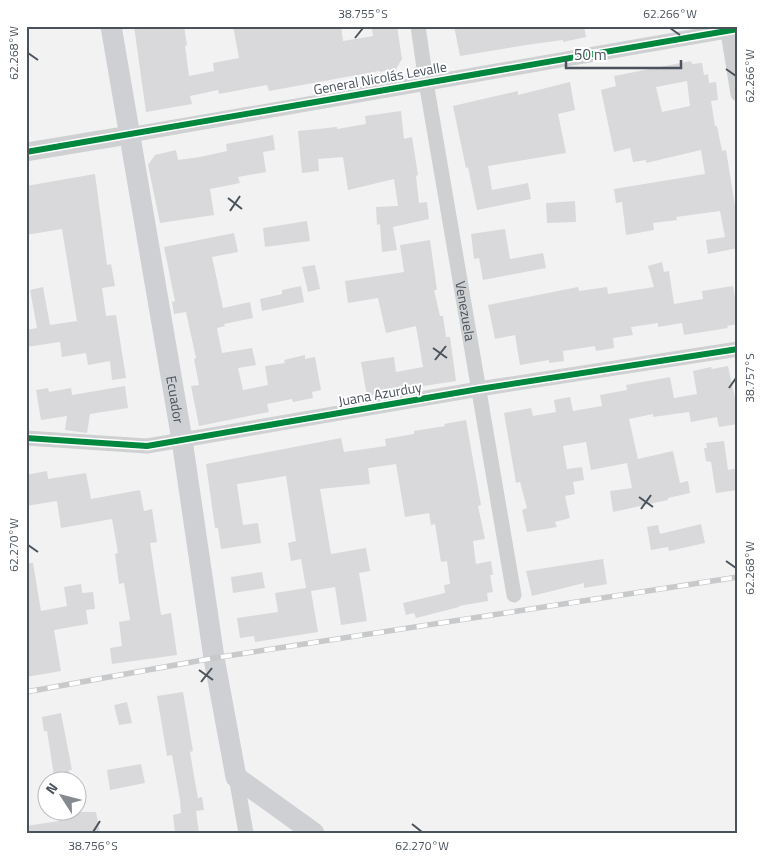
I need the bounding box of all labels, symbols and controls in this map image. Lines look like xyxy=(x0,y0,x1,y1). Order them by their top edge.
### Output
text: 38.755°S xyxy=(338,4,388,23)
text: 62.266°W xyxy=(643,4,697,23)
text: 62.268°W xyxy=(4,26,23,80)
scale bar xyxy=(566,38,682,70)
text: 50 m xyxy=(574,43,607,66)
text: 62.266°W xyxy=(740,49,759,103)
street label: General Nicolás Levalle xyxy=(312,55,448,100)
street label: Venezuela xyxy=(450,279,481,343)
text: 38.757°S xyxy=(740,353,759,403)
street label: Ecuador xyxy=(161,374,190,425)
street label: Juana Azurduy xyxy=(336,376,424,411)
text: 62.270°W xyxy=(4,518,23,572)
text: 62.268°W xyxy=(740,541,759,595)
north arrow xyxy=(38,772,88,822)
text: N xyxy=(40,778,62,798)
text: 38.756°S xyxy=(68,836,118,855)
text: 62.270°W xyxy=(395,836,449,855)

